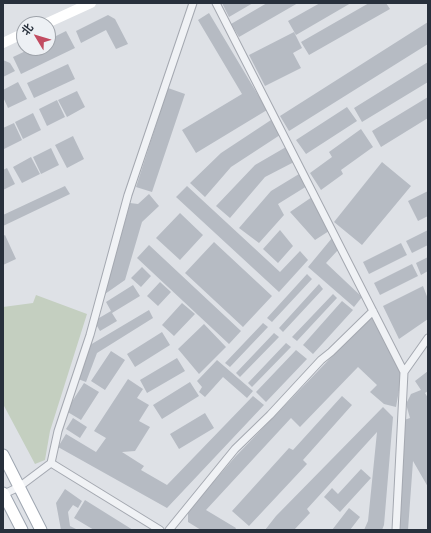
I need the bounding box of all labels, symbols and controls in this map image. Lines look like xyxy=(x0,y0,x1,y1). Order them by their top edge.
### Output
north arrow xyxy=(16,16,56,56)
text: 北 xyxy=(18,21,35,37)

